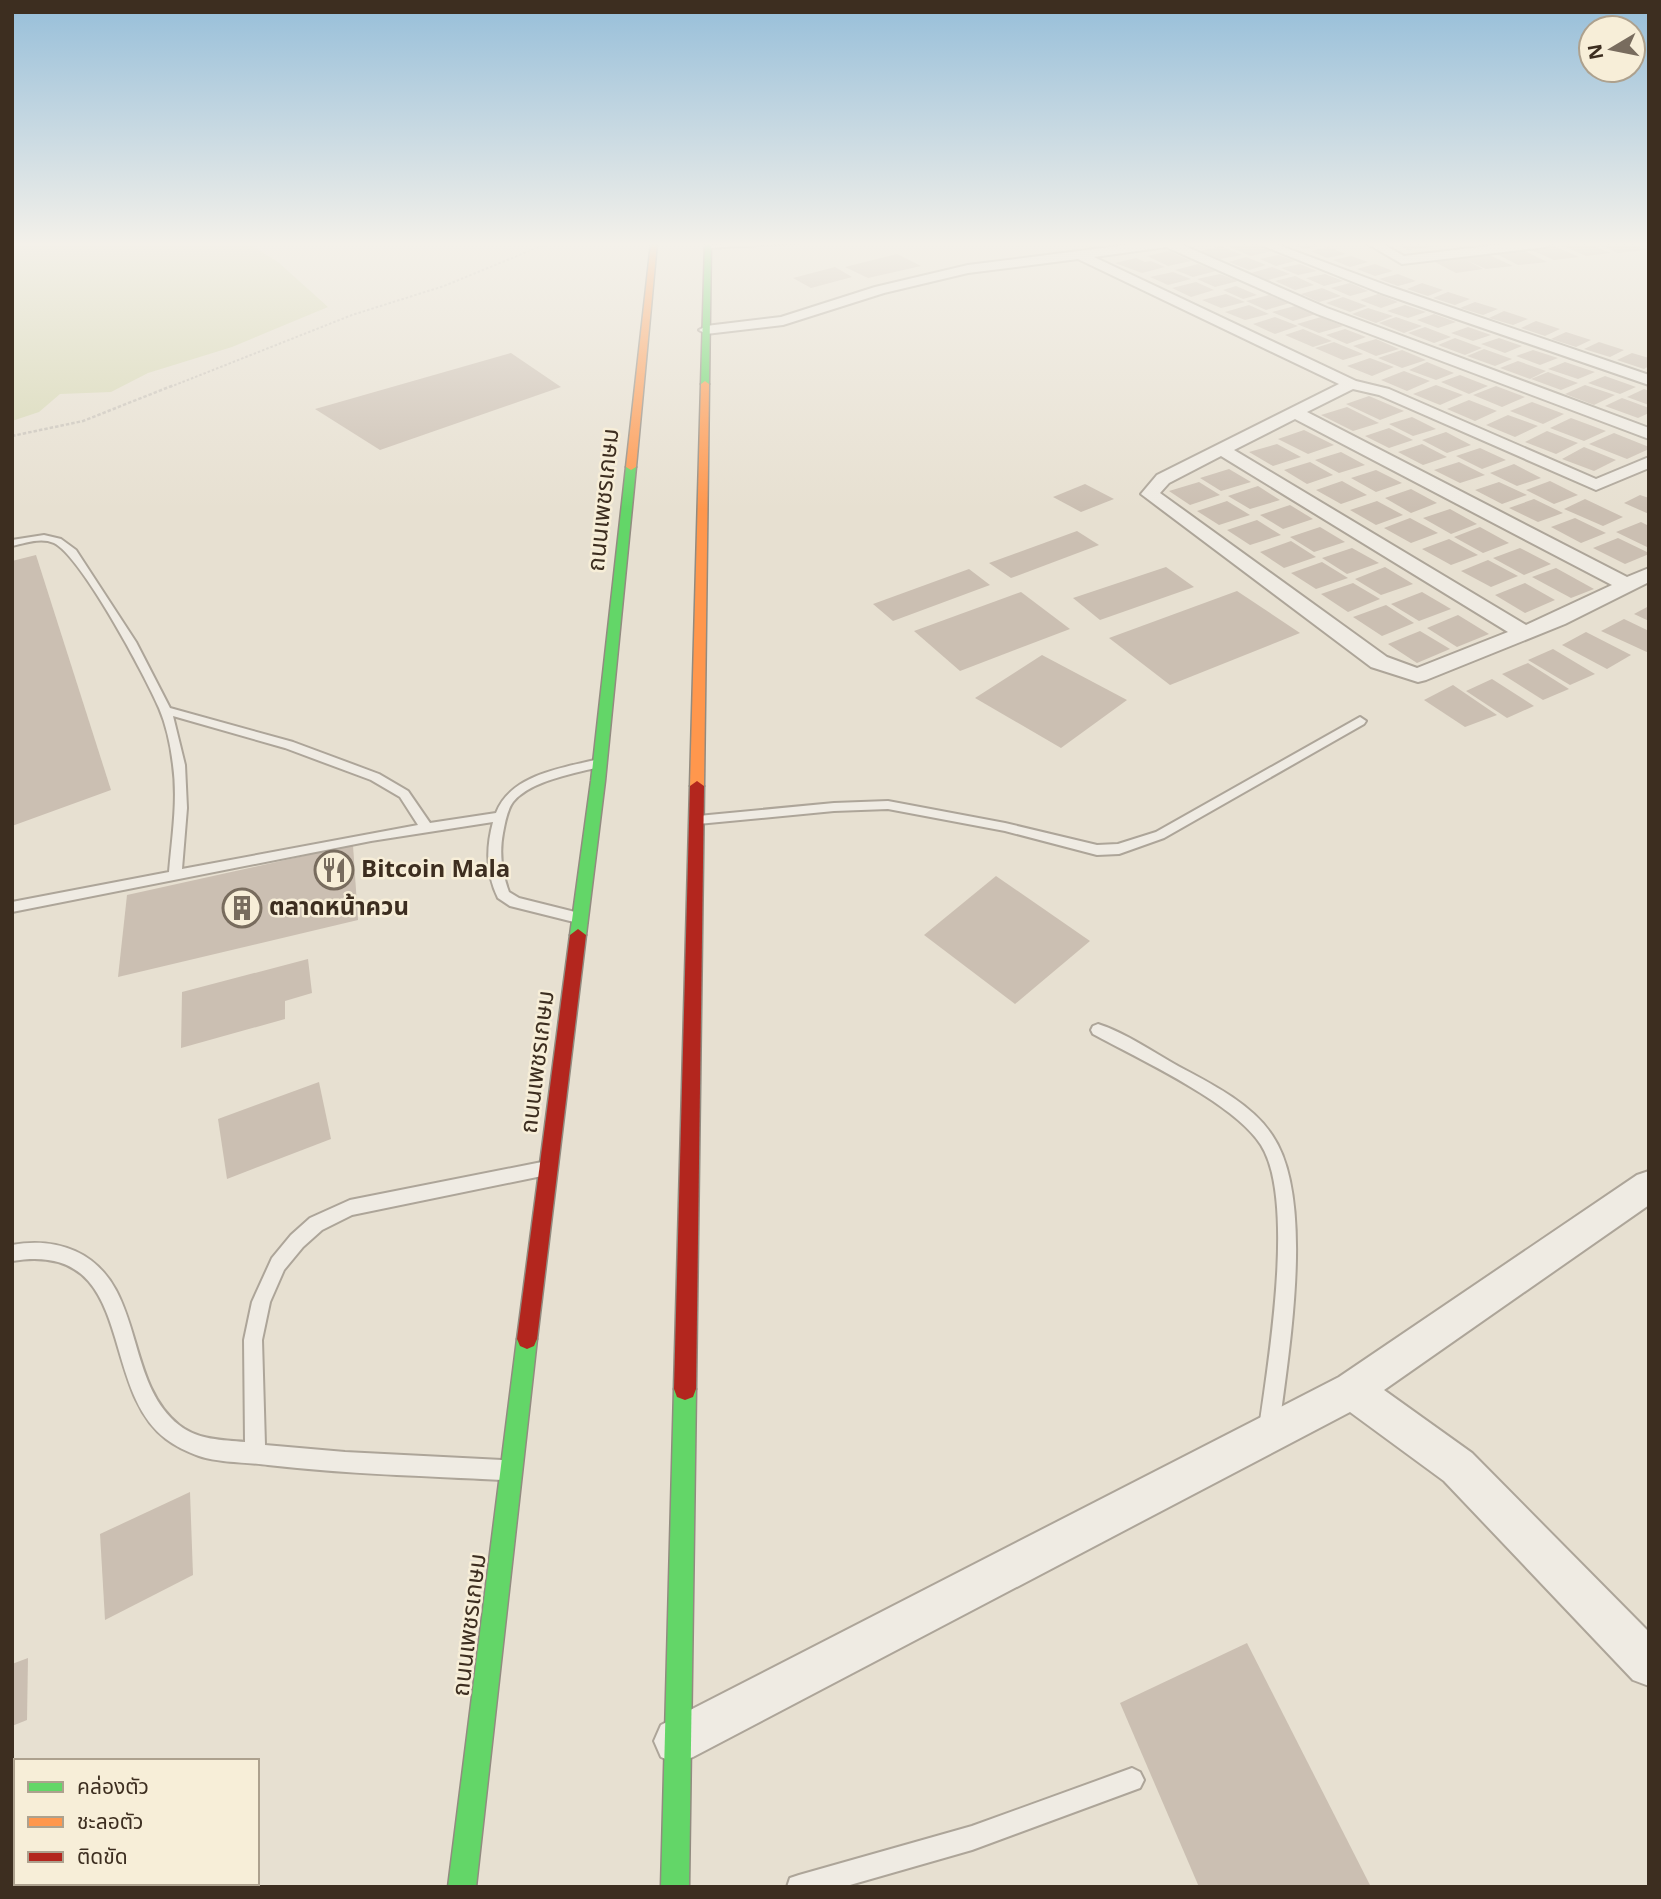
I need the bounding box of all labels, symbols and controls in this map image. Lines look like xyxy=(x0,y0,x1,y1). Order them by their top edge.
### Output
north arrow xyxy=(1577,14,1647,84)
text: N xyxy=(1581,42,1612,62)
street label: ถนนเพชรเกษม xyxy=(579,427,629,573)
restaurant icon: Bitcoin Mala xyxy=(313,849,355,891)
place label: Bitcoin Mala xyxy=(361,852,510,888)
building icon: ตลาดหน้าควน xyxy=(221,887,263,929)
place label: ตลาดหน้าควน xyxy=(269,890,409,926)
street label: ถนนเพชรเกษม xyxy=(511,989,565,1135)
street label: ถนนเพชรเกษม xyxy=(443,1552,497,1698)
legend xyxy=(14,1759,259,1885)
text: คล่องตัว xyxy=(77,1772,149,1803)
text: ชะลอตัว xyxy=(77,1807,143,1838)
text: ติดขัด xyxy=(77,1842,128,1873)

